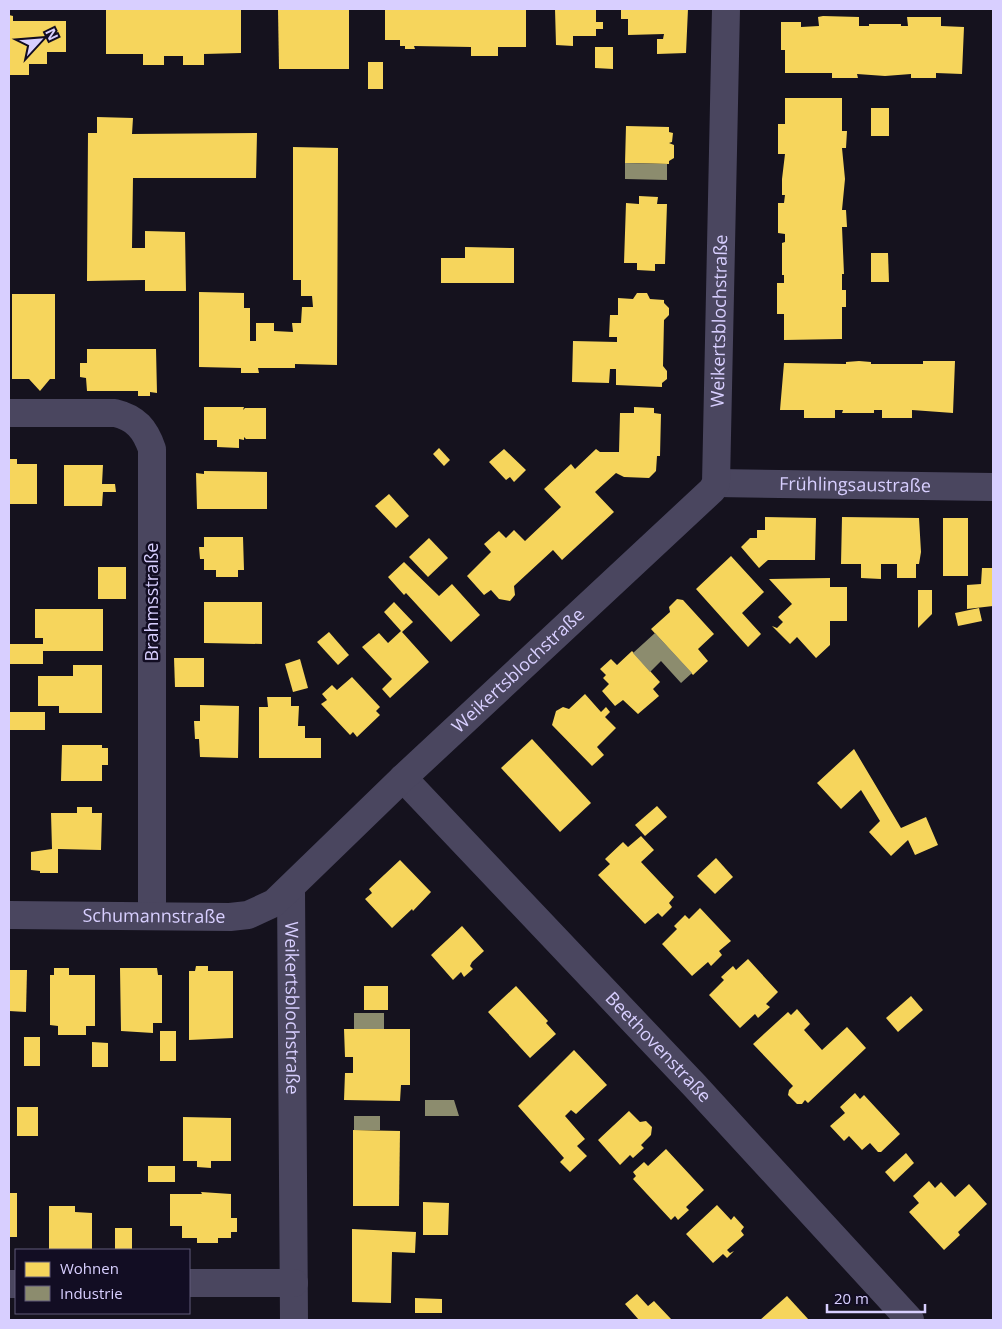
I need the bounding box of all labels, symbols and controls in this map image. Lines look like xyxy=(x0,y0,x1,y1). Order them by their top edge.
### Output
north arrow xyxy=(15,15,65,65)
text: N xyxy=(41,25,63,43)
street label: Weikertsblochstraße xyxy=(705,234,732,408)
street label: Frühlingsaustraße xyxy=(779,471,931,497)
street label: Brahmsstraße xyxy=(139,543,163,661)
street label: Weikertsblochstraße xyxy=(446,602,589,738)
street label: Schumannstraße xyxy=(82,903,226,928)
street label: Weikertsblochstraße xyxy=(280,921,305,1095)
street label: Beethovenstraße xyxy=(601,986,717,1107)
legend xyxy=(15,1249,190,1314)
text: Wohnen xyxy=(60,1258,119,1278)
scale bar xyxy=(827,1282,924,1314)
text: Industrie xyxy=(60,1283,123,1303)
text: 20 m xyxy=(834,1288,869,1308)

